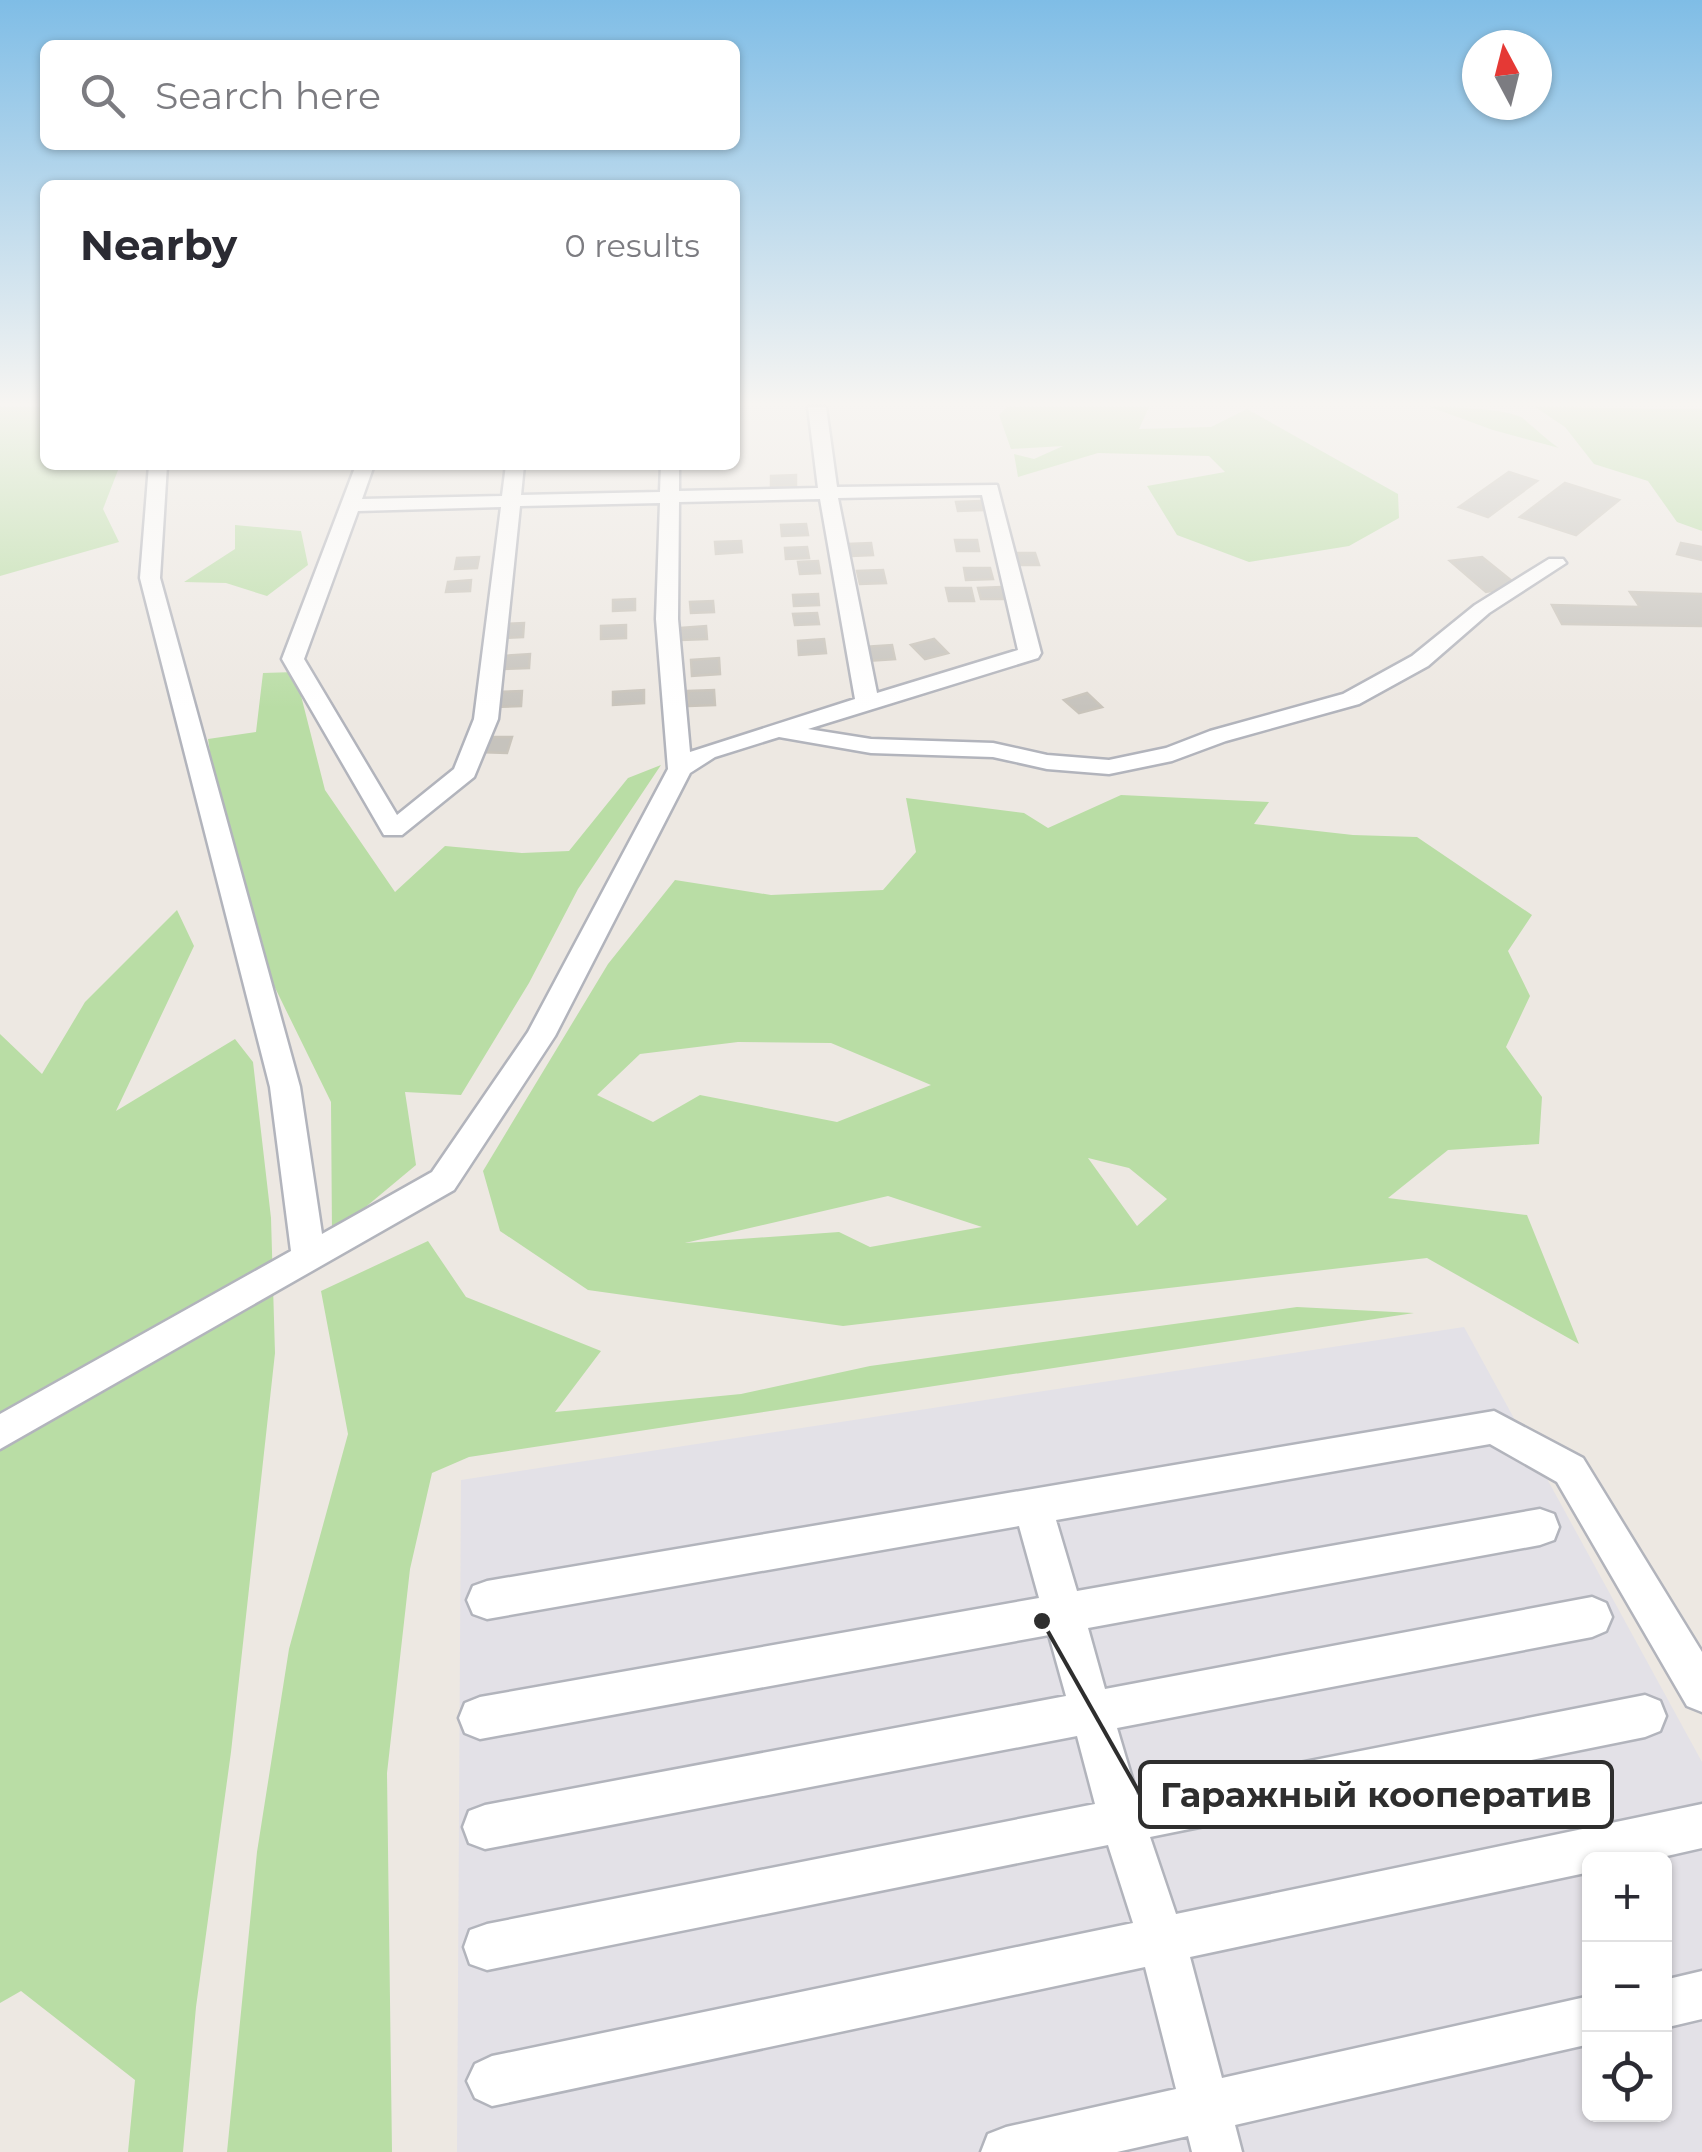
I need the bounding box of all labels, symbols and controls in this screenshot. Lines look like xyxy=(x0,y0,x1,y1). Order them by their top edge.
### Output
north arrow xyxy=(1462,30,1552,120)
search box xyxy=(40,40,740,150)
icon: search xyxy=(75,68,130,123)
text: Search here xyxy=(155,72,381,119)
text: Nearby xyxy=(80,219,237,271)
text: 0 results xyxy=(565,226,700,265)
callout: Гаражный кооператив xyxy=(1140,1762,1612,1827)
text: Гаражный кооператив xyxy=(1160,1773,1592,1816)
map controls xyxy=(1582,1852,1672,2122)
button: + xyxy=(1582,1852,1672,1942)
button: − xyxy=(1582,1942,1672,2032)
button: locate xyxy=(1582,2032,1672,2122)

